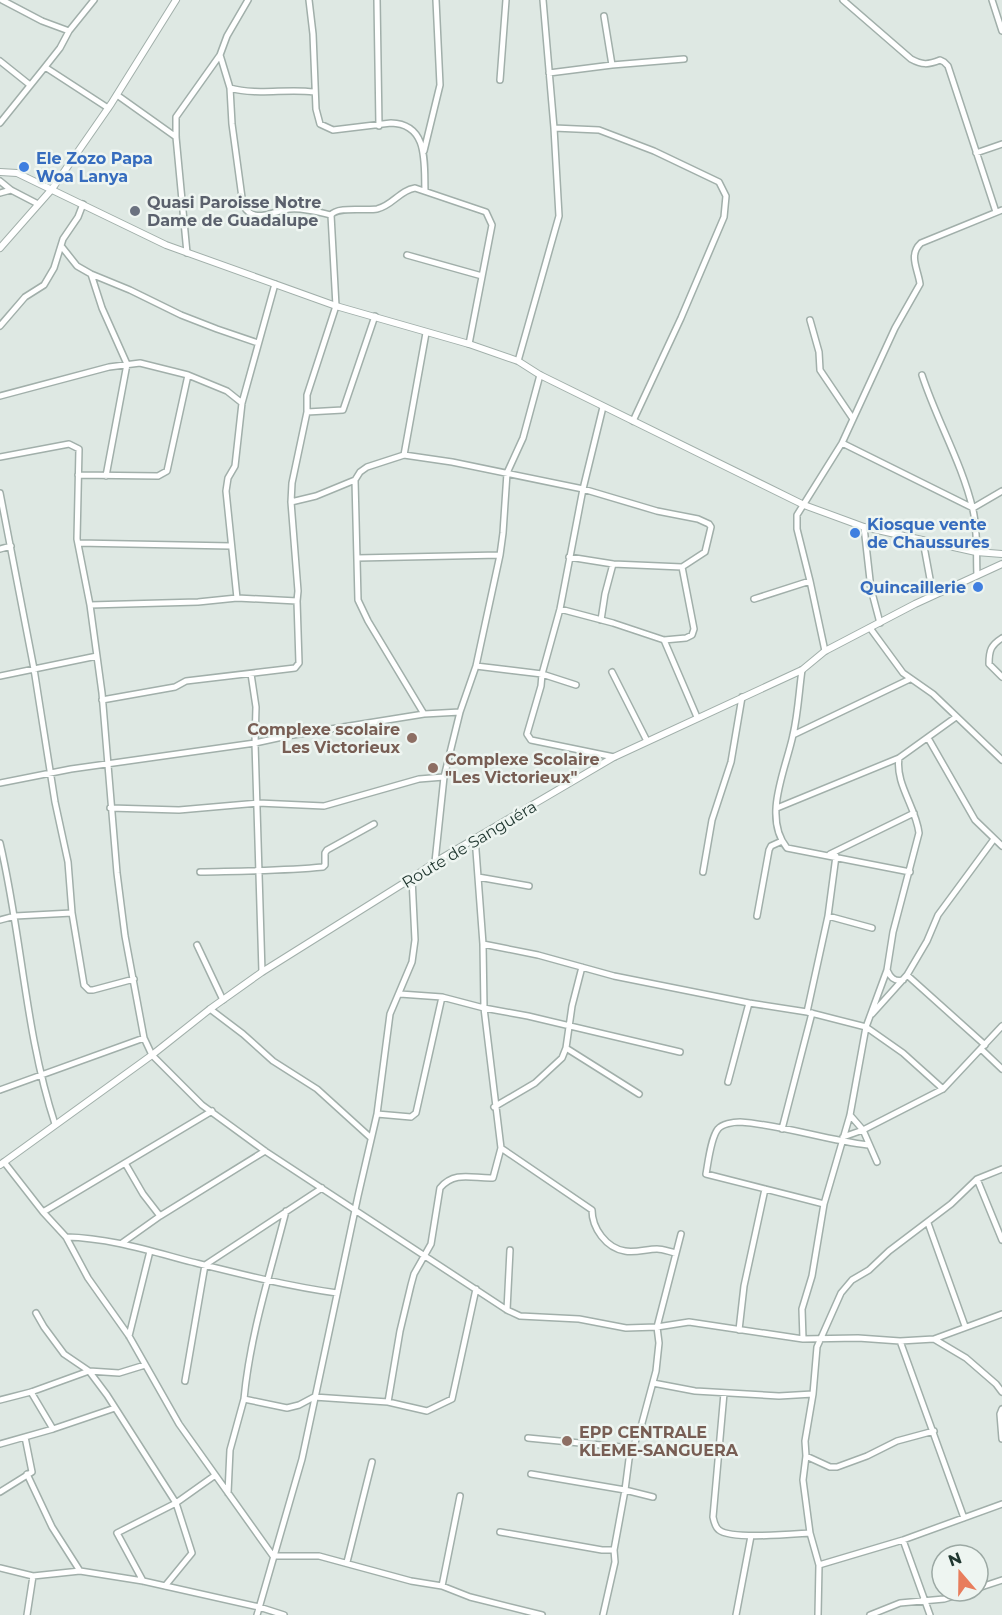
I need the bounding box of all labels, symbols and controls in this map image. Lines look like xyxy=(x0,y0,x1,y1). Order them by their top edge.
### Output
place label: Ele Zozo Papa Woa Lanya xyxy=(36,149,153,186)
marker: Ele Zozo Papa Woa Lanya xyxy=(17,160,31,174)
place label: Quasi Paroisse Notre Dame de Guadalupe xyxy=(147,193,321,230)
marker: Quasi Paroisse Notre Dame de Guadalupe xyxy=(128,204,142,218)
place label: Kiosque vente de Chaussures xyxy=(867,515,990,552)
marker: Kiosque vente de Chaussures xyxy=(848,526,862,540)
place label: Quincaillerie xyxy=(860,578,966,597)
marker: Quincaillerie xyxy=(971,580,985,594)
place label: Complexe scolaire Les Victorieux xyxy=(247,720,400,757)
marker: Complexe scolaire Les Victorieux xyxy=(405,731,419,745)
place label: Complexe Scolaire "Les Victorieux" xyxy=(445,750,600,787)
marker: Complexe Scolaire "Les Victorieux" xyxy=(426,761,440,775)
street label: Route de Sanguéra xyxy=(398,797,540,892)
place label: EPP CENTRALE KLEME-SANGUERA xyxy=(579,1423,739,1460)
marker: EPP CENTRALE KLEME-SANGUERA xyxy=(560,1434,574,1448)
north arrow xyxy=(930,1543,990,1603)
text: N xyxy=(946,1548,964,1571)

